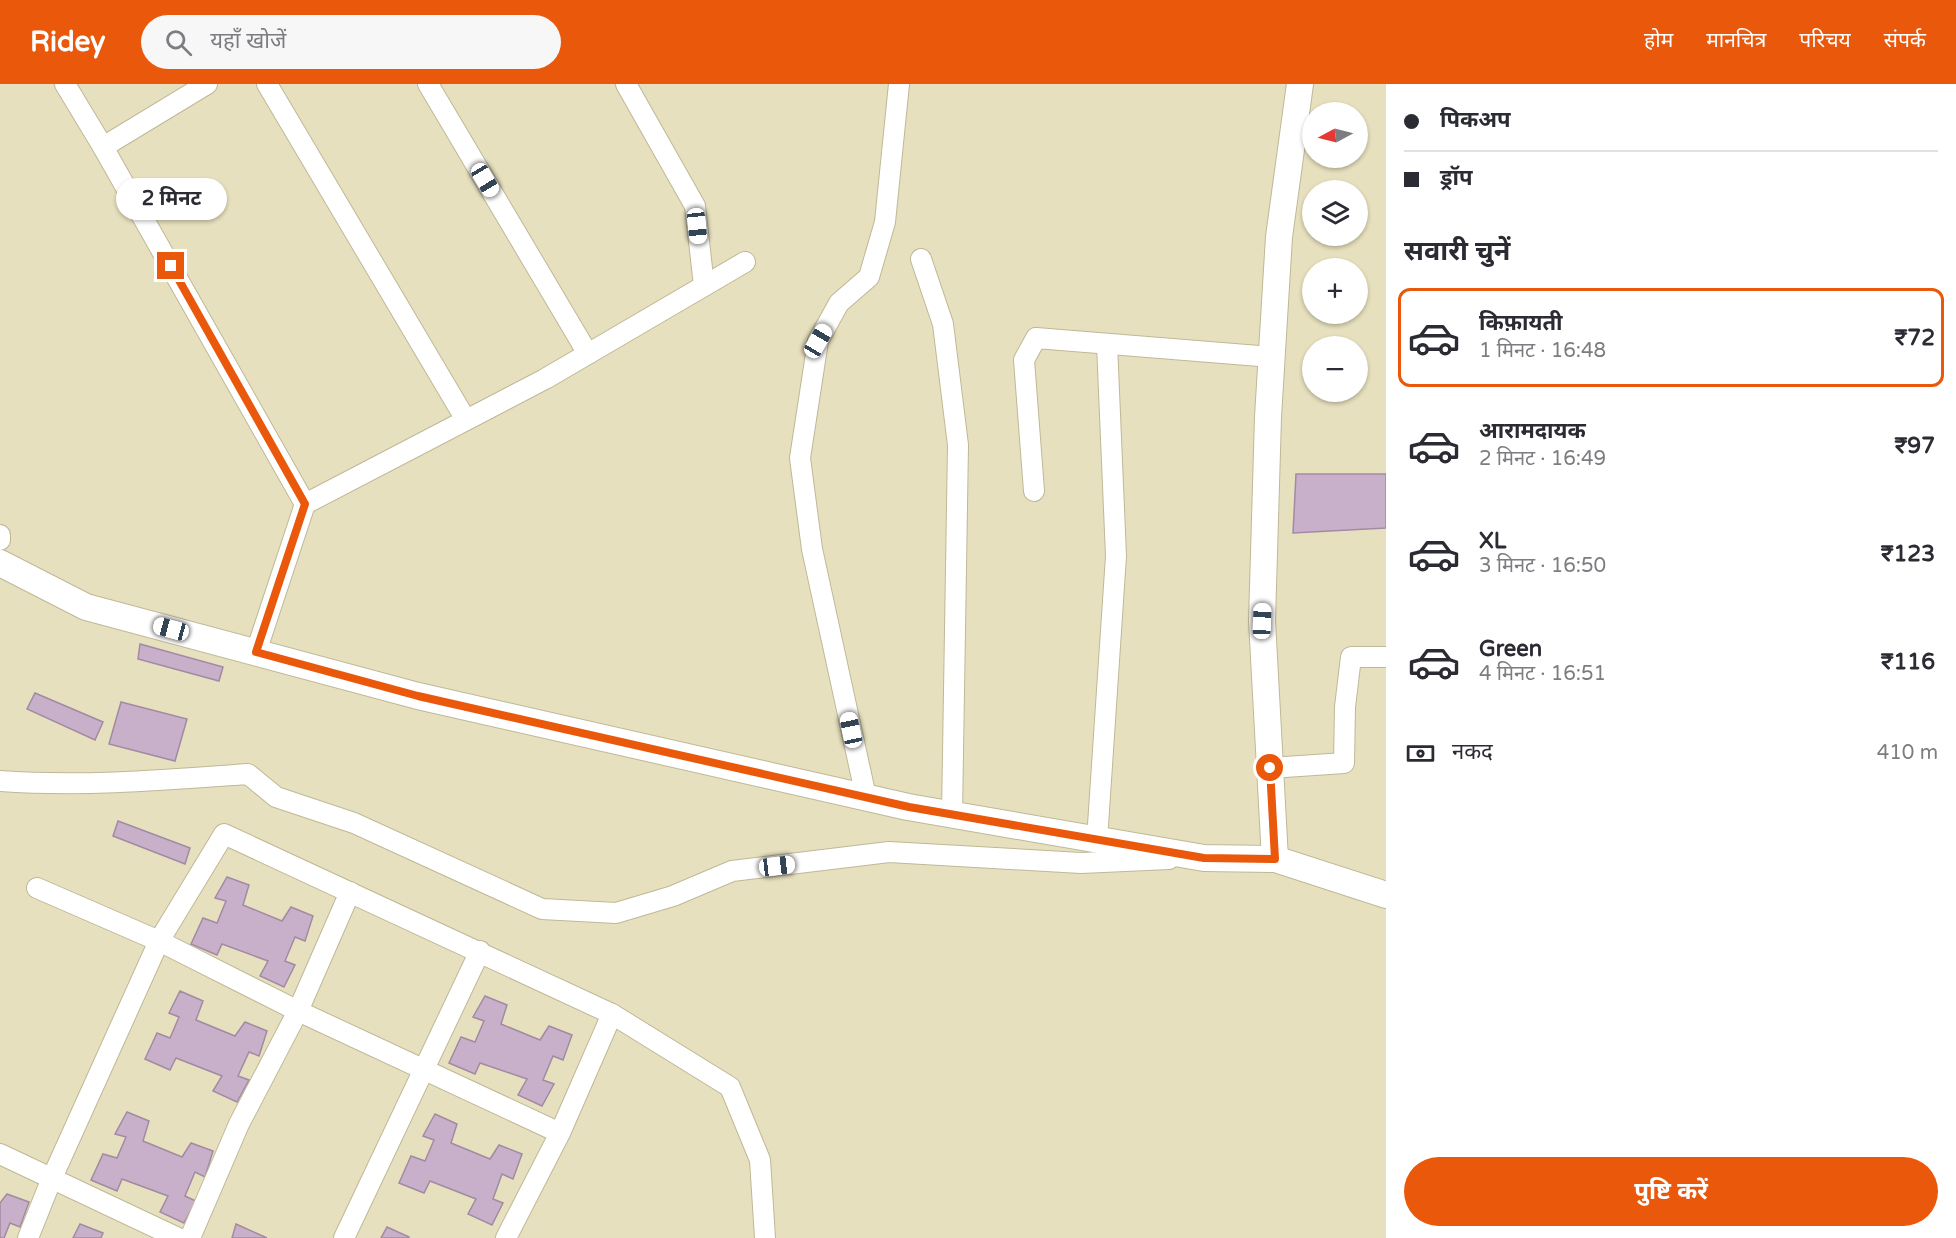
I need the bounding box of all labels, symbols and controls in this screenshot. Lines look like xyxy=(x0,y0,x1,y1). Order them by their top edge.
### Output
search box xyxy=(141,15,561,69)
text: Ridey xyxy=(30,25,105,59)
icon: search xyxy=(162,26,195,59)
text: यहाँ खोजें xyxy=(210,28,286,54)
text: होम xyxy=(1644,28,1673,53)
text: मानचित्र xyxy=(1706,28,1766,53)
text: परिचय xyxy=(1799,28,1851,53)
text: संपर्क xyxy=(1884,28,1926,53)
north arrow xyxy=(1302,102,1368,168)
map controls xyxy=(1302,102,1368,402)
text: पिकअप xyxy=(1440,107,1511,133)
car xyxy=(468,160,502,200)
text: ड्रॉप xyxy=(1440,165,1473,191)
callout: 2 मिनट xyxy=(116,179,226,221)
button: layers xyxy=(1302,180,1368,246)
text: 2 मिनट xyxy=(142,187,201,211)
car xyxy=(686,207,708,245)
text: सवारी चुनें xyxy=(1404,235,1510,268)
route end xyxy=(157,252,184,279)
button: + xyxy=(1302,258,1368,324)
text: किफ़ायती xyxy=(1479,310,1563,336)
icon: car xyxy=(1407,311,1461,365)
car xyxy=(801,321,835,361)
text: ₹72 xyxy=(1894,325,1935,351)
button: − xyxy=(1302,336,1368,402)
text: 1 मिनट · 16:48 xyxy=(1479,339,1606,363)
text: आरामदायक xyxy=(1479,418,1586,444)
icon: car xyxy=(1407,419,1461,473)
text: ₹97 xyxy=(1894,433,1935,459)
text: 2 मिनट · 16:49 xyxy=(1479,447,1606,471)
icon: car xyxy=(1407,527,1461,581)
text: XL xyxy=(1479,528,1506,554)
text: ₹123 xyxy=(1881,541,1935,567)
text: 3 मिनट · 16:50 xyxy=(1479,554,1606,578)
car xyxy=(1252,603,1272,639)
car xyxy=(151,616,191,642)
icon: car xyxy=(1407,635,1461,689)
text: Green xyxy=(1479,636,1542,662)
text: ₹116 xyxy=(1881,649,1935,675)
text: 4 मिनट · 16:51 xyxy=(1479,662,1606,686)
car xyxy=(838,711,864,749)
icon: cash xyxy=(1404,737,1437,770)
text: नकद xyxy=(1452,739,1493,765)
text: 410 m xyxy=(1877,741,1938,765)
route start xyxy=(1256,754,1283,781)
car xyxy=(758,855,796,877)
button: पुष्टि करें xyxy=(1404,1157,1938,1226)

